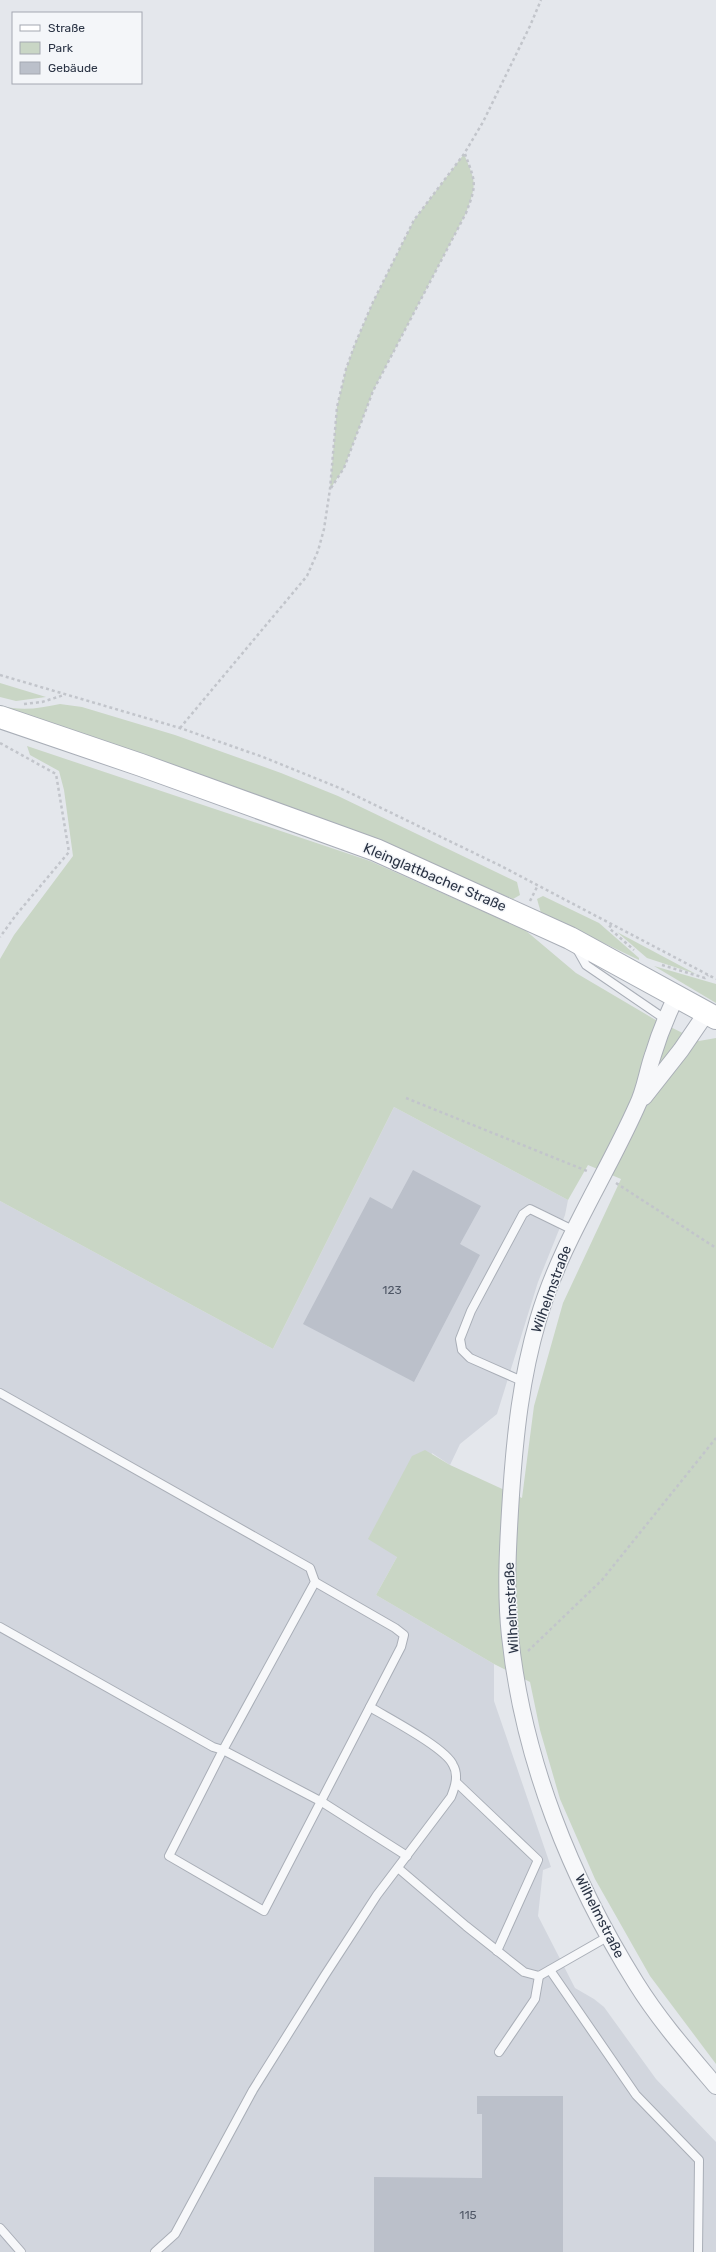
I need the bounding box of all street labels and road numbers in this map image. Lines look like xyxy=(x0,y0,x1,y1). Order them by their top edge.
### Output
street label: Kleinglattbacher Straße xyxy=(361,840,509,915)
street label: Wilhelmstraße xyxy=(528,1243,575,1335)
street label: Wilhelmstraße xyxy=(501,1562,522,1654)
street label: Wilhelmstraße xyxy=(571,1871,628,1961)

